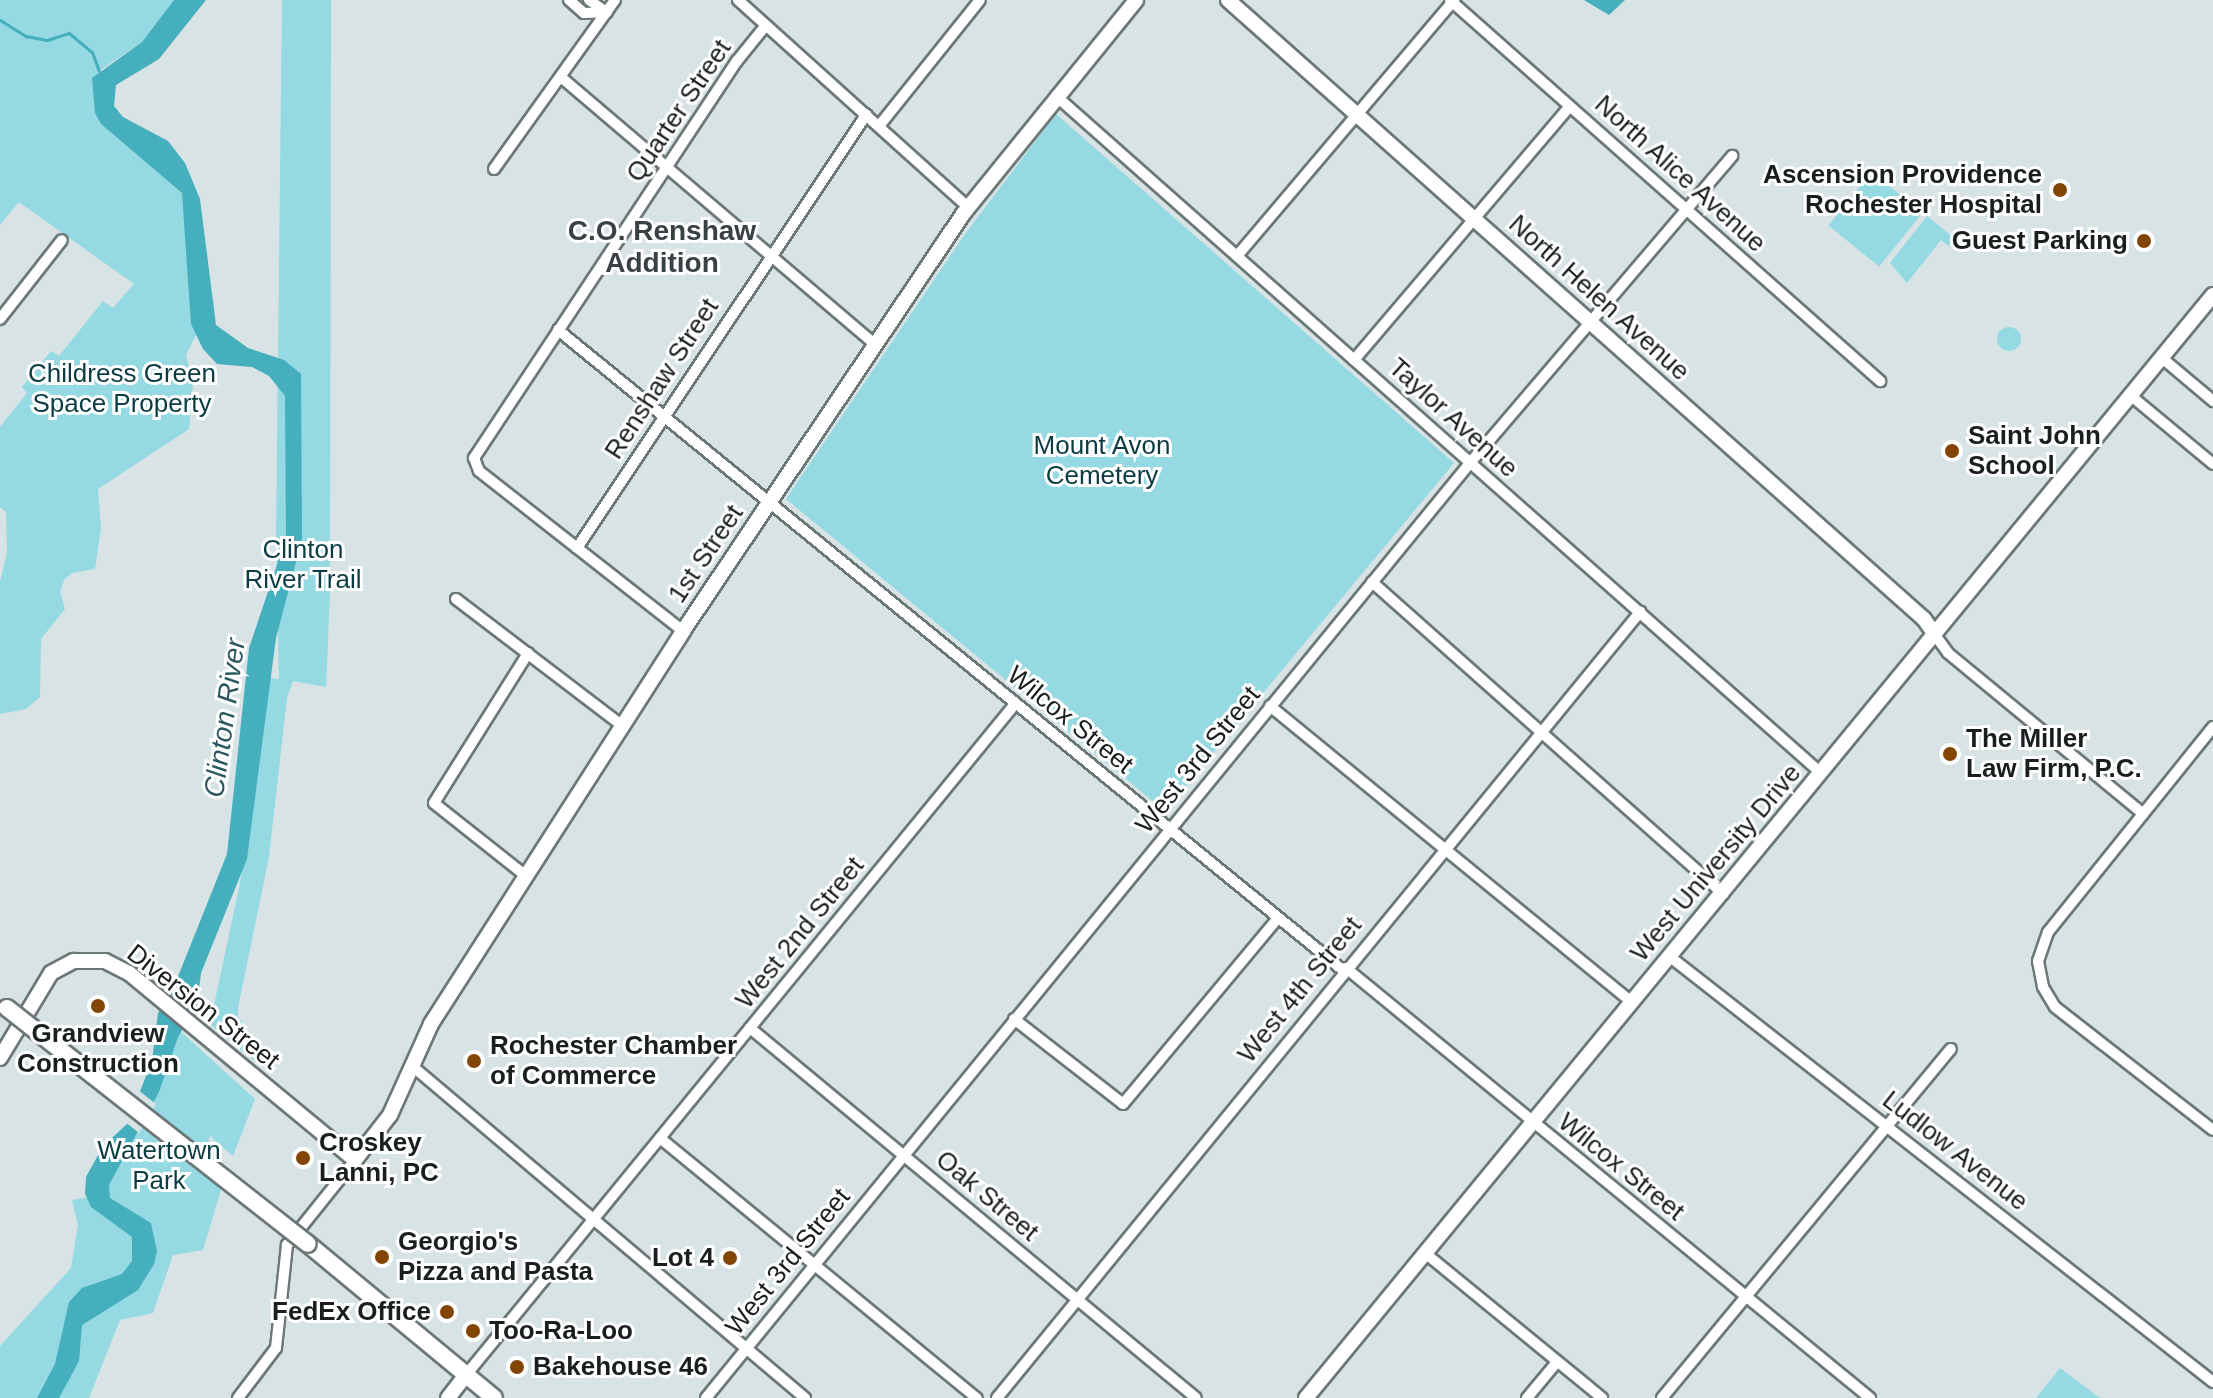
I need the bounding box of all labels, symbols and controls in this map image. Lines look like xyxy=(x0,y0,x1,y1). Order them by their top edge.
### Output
street label: Quarter Street xyxy=(620,34,738,188)
street label: North Alice Avenue xyxy=(1587,88,1773,260)
place label: Ascension Providence Rochester Hospital xyxy=(1763,159,2042,220)
marker: Ascension Providence Rochester Hospital xyxy=(2049,179,2071,201)
street label: North Helen Avenue xyxy=(1502,208,1696,388)
district label: C.O. Renshaw Addition xyxy=(568,214,756,280)
place label: Guest Parking xyxy=(1952,225,2128,257)
marker: Guest Parking xyxy=(2135,232,2153,250)
street label: Renshaw Street xyxy=(599,293,725,465)
street label: Taylor Avenue xyxy=(1382,351,1524,485)
park label: Childress Green Space Property xyxy=(28,358,216,420)
place label: Saint John School xyxy=(1968,420,2101,482)
park label: Mount Avon Cemetery xyxy=(1033,430,1171,492)
marker: Saint John School xyxy=(1943,442,1961,460)
street label: 1st Street xyxy=(662,499,750,609)
park label: Clinton River Trail xyxy=(244,534,362,596)
water label: Clinton River xyxy=(197,636,253,800)
street label: Wilcox Street xyxy=(1001,660,1139,780)
street label: West 3rd Street xyxy=(1129,680,1267,840)
place label: The Miller Law Firm, P.C. xyxy=(1966,723,2142,784)
marker: The Miller Law Firm, P.C. xyxy=(1941,745,1959,763)
street label: West University Drive xyxy=(1624,758,1808,968)
street label: West 2nd Street xyxy=(729,851,871,1015)
street label: West 4th Street xyxy=(1232,911,1368,1069)
street label: Diversion Street xyxy=(121,938,285,1076)
marker: Grandview Construction xyxy=(89,997,107,1015)
place label: Grandview Construction xyxy=(17,1018,179,1080)
place label: Rochester Chamber of Commerce xyxy=(490,1030,737,1092)
marker: Rochester Chamber of Commerce xyxy=(465,1052,483,1070)
street label: Ludlow Avenue xyxy=(1876,1084,2034,1218)
street label: Wilcox Street xyxy=(1552,1107,1690,1227)
place label: Croskey Lanni, PC xyxy=(319,1127,439,1188)
park label: Watertown Park xyxy=(97,1135,221,1196)
street label: Oak Street xyxy=(929,1144,1045,1248)
marker: Croskey Lanni, PC xyxy=(294,1149,312,1167)
street label: West 3rd Street xyxy=(719,1182,857,1342)
place label: Georgio's Pizza and Pasta xyxy=(398,1226,593,1288)
place label: Lot 4 xyxy=(652,1242,714,1274)
marker: Georgio's Pizza and Pasta xyxy=(373,1248,391,1266)
marker: Lot 4 xyxy=(721,1249,739,1267)
place label: FedEx Office xyxy=(272,1296,431,1328)
marker: FedEx Office xyxy=(438,1303,456,1321)
place label: Too-Ra-Loo xyxy=(489,1315,633,1347)
marker: Too-Ra-Loo xyxy=(464,1322,482,1340)
place label: Bakehouse 46 xyxy=(533,1351,708,1383)
marker: Bakehouse 46 xyxy=(508,1358,526,1376)

